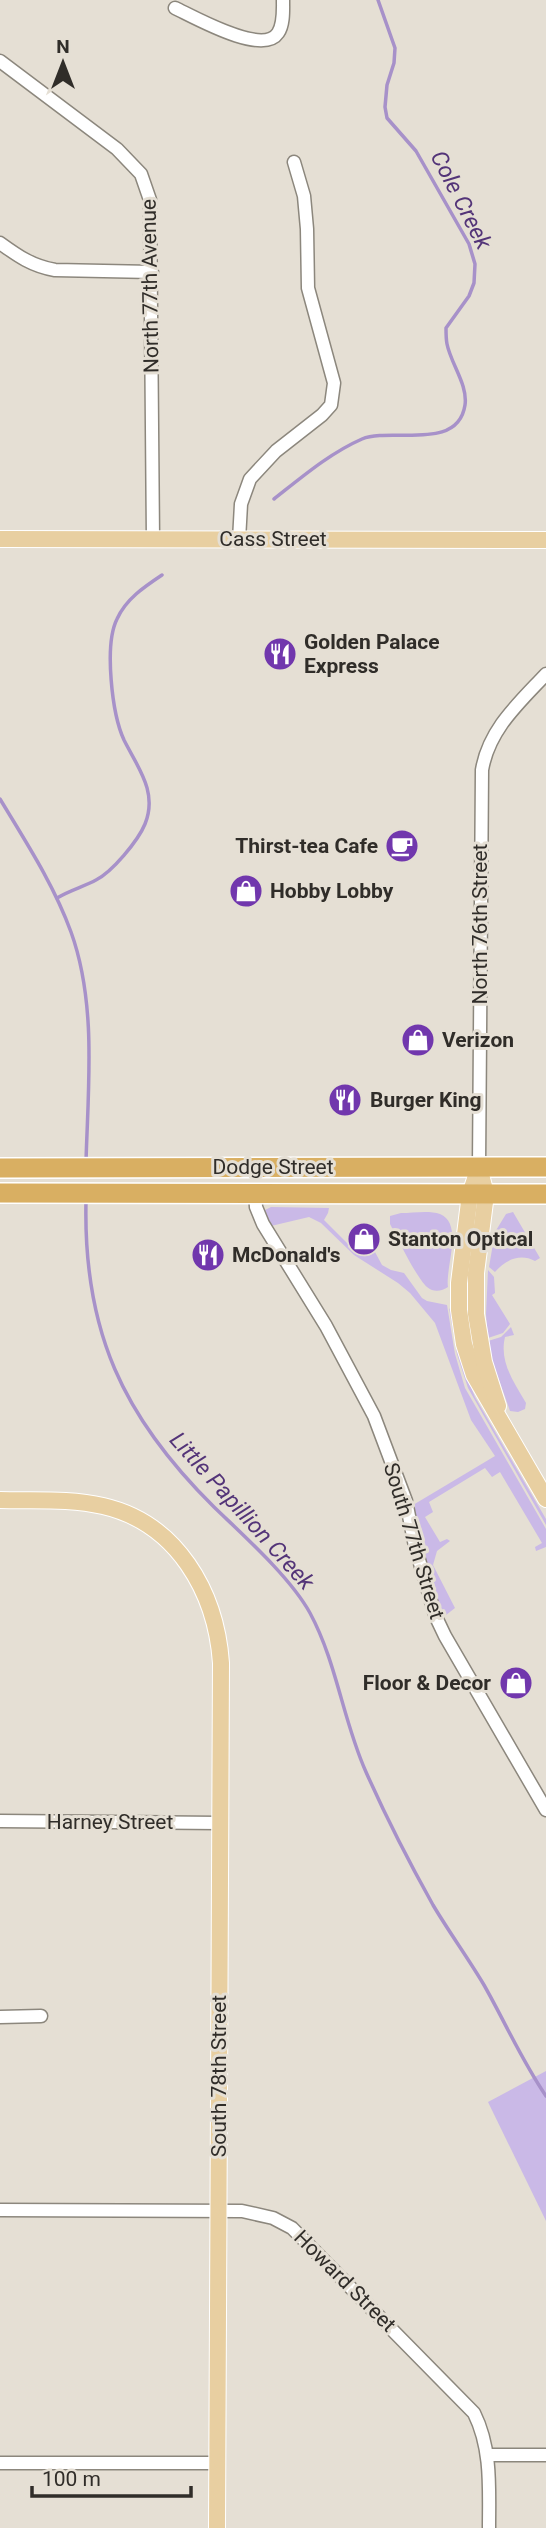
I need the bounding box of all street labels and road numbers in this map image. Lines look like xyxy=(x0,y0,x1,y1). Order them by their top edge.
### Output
street label: North 77th Avenue xyxy=(136,199,164,373)
street label: Cass Street xyxy=(219,527,327,551)
street label: North 76th Street xyxy=(468,843,492,1004)
street label: Dodge Street xyxy=(212,1155,334,1179)
street label: South 77th Street xyxy=(379,1460,449,1622)
street label: Harney Street xyxy=(47,1810,173,1834)
street label: South 78th Street xyxy=(207,1995,231,2157)
street label: Howard Street xyxy=(289,2225,401,2337)

